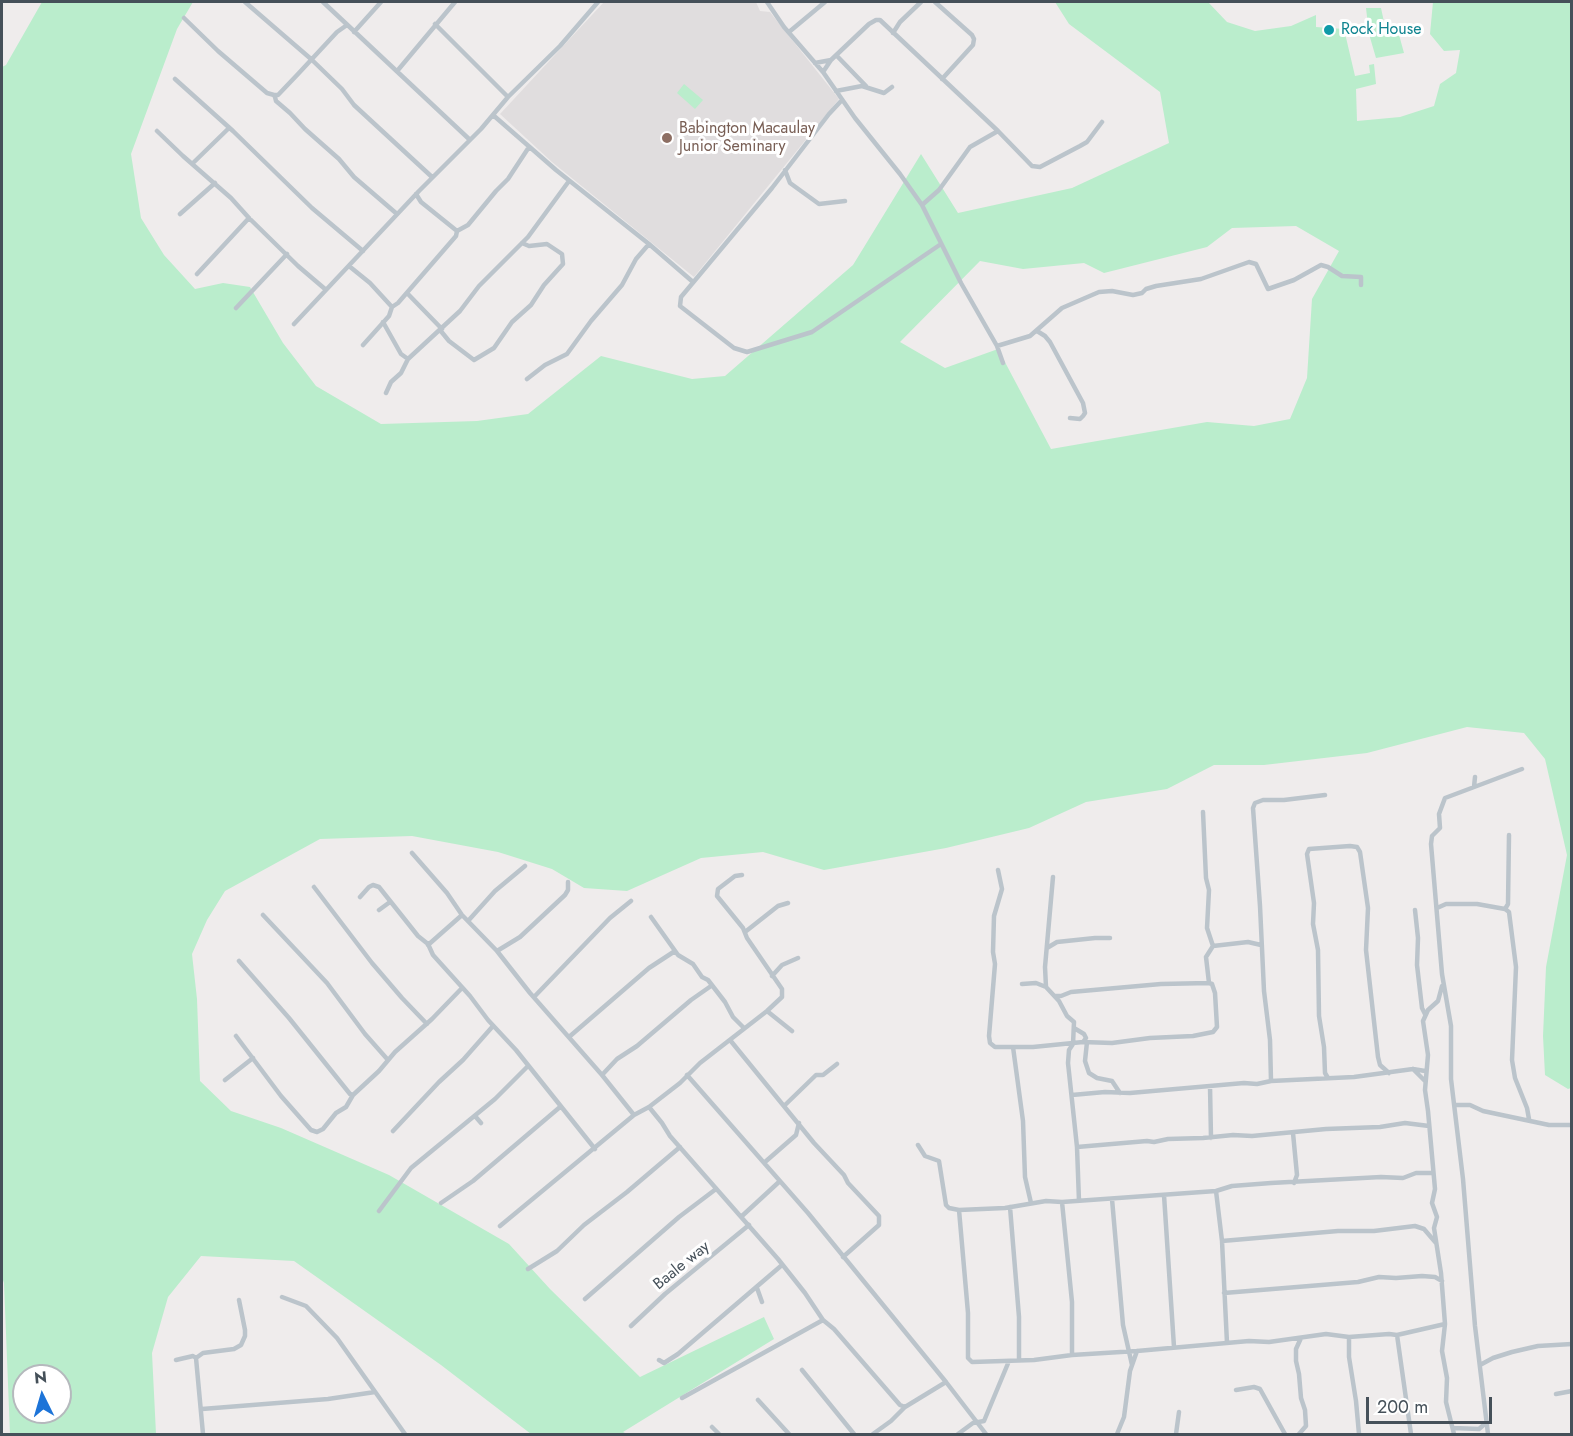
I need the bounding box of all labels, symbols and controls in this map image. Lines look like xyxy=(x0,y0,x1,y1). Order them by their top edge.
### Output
place label: Rock House xyxy=(1341,20,1421,40)
marker: Rock House xyxy=(1322,23,1336,37)
place label: Babington Macaulay Junior Seminary xyxy=(679,119,815,157)
marker: Babington Macaulay Junior Seminary xyxy=(660,131,674,145)
street label: Baale way xyxy=(650,1238,714,1294)
north arrow xyxy=(12,1364,72,1424)
text: N xyxy=(33,1366,48,1390)
scale bar xyxy=(1369,1385,1495,1423)
text: 200 m xyxy=(1377,1394,1428,1420)

